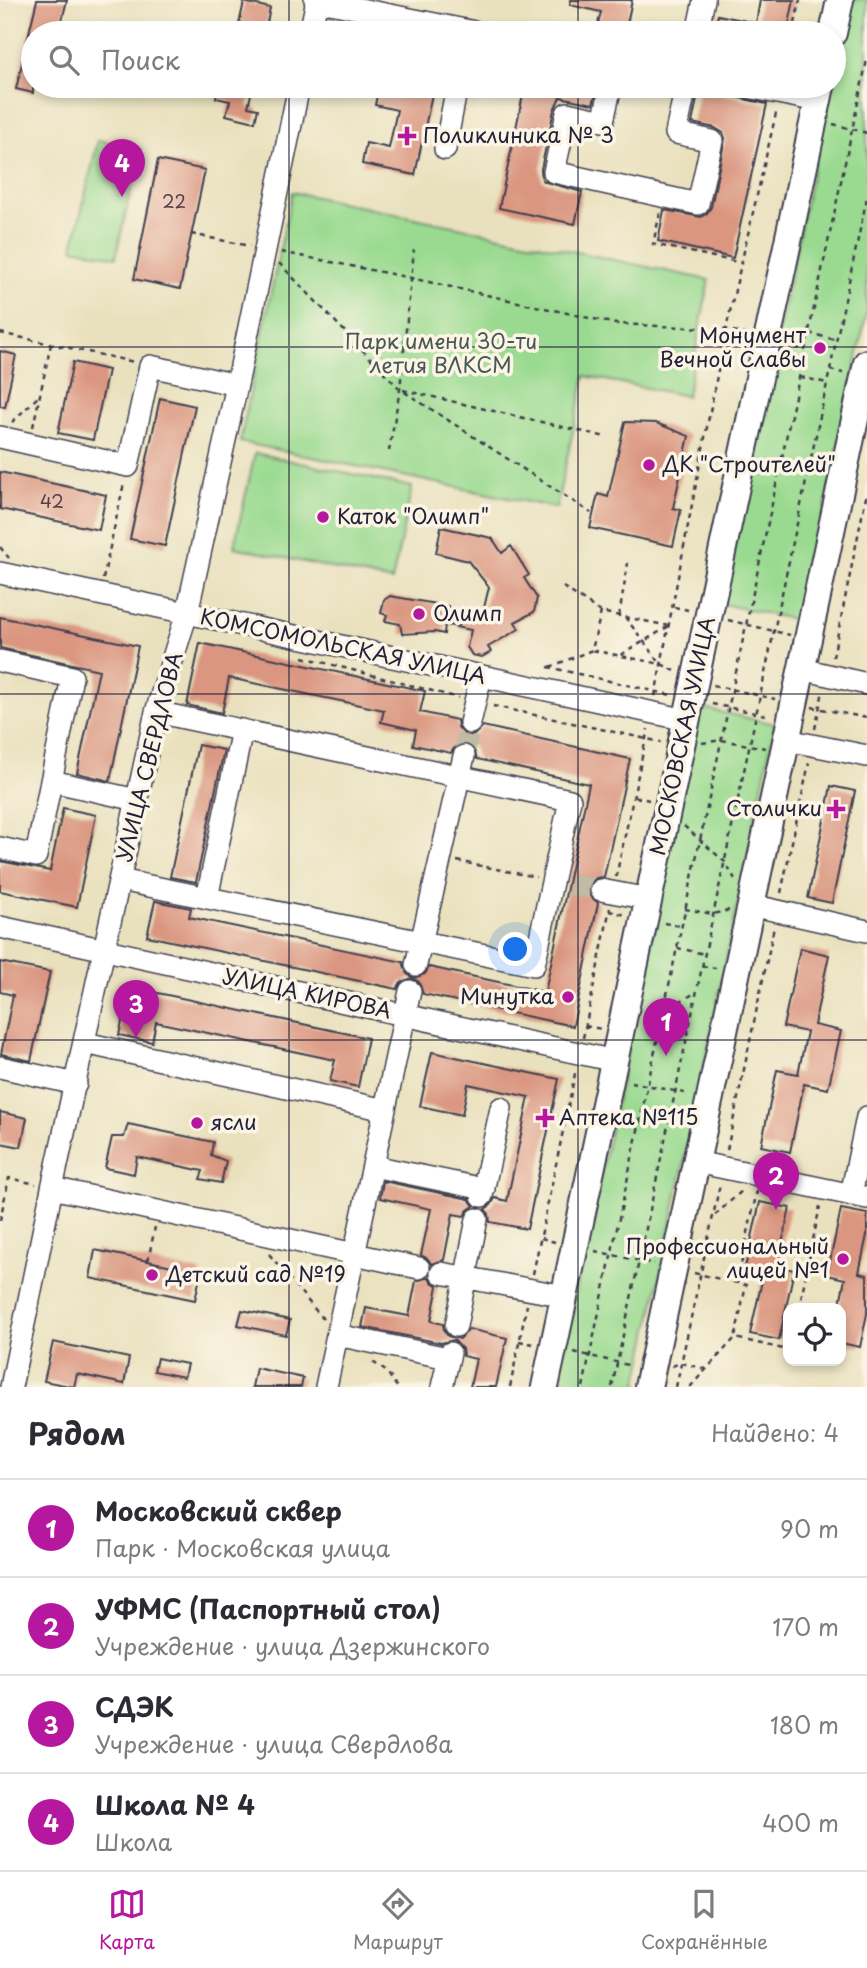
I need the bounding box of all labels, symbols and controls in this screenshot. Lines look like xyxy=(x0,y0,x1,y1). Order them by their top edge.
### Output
search box xyxy=(21,21,846,98)
text: Поиск xyxy=(101,40,180,79)
icon: search xyxy=(45,41,83,79)
place label: Поликлиника № 3 xyxy=(423,118,614,150)
marker: Поликлиника № 3 xyxy=(397,126,417,146)
pin: 4 xyxy=(99,139,145,197)
house number: 22 xyxy=(162,187,186,214)
place label: Монумент Вечной Славы xyxy=(659,318,807,374)
park label: Парк имени 30-ти летия ВЛКСМ xyxy=(345,324,537,380)
marker: Монумент Вечной Славы xyxy=(812,340,828,356)
place label: ДК "Строителей" xyxy=(662,447,836,479)
marker: ДК "Строителей" xyxy=(641,457,657,473)
house number: 42 xyxy=(40,487,64,514)
place label: Каток "Олимп" xyxy=(337,499,489,531)
marker: Каток "Олимп" xyxy=(315,509,331,525)
place label: Олимп xyxy=(433,596,502,628)
street label: КОМСОМОЛЬСКАЯ УЛИЦА xyxy=(198,599,489,691)
marker: Олимп xyxy=(411,606,427,622)
street label: МОСКОВСКАЯ УЛИЦА xyxy=(640,613,722,858)
street label: УЛИЦА СВЕРДЛОВА xyxy=(107,648,190,865)
place label: Столички xyxy=(726,791,822,823)
marker: Столички xyxy=(828,801,844,817)
your location xyxy=(498,932,532,966)
street label: УЛИЦА КИРОВА xyxy=(220,959,395,1026)
place label: Минутка xyxy=(460,979,555,1011)
pin: 3 xyxy=(113,980,159,1038)
marker: Минутка xyxy=(560,989,576,1005)
pin: 1 xyxy=(643,998,689,1056)
place label: Аптека №115 xyxy=(559,1100,698,1132)
place label: ясли xyxy=(211,1105,257,1137)
marker: Аптека №115 xyxy=(537,1110,553,1126)
marker: ясли xyxy=(189,1115,205,1131)
pin: 2 xyxy=(753,1152,799,1210)
place label: Профессиональный лицей №1 xyxy=(626,1229,829,1285)
marker: Профессиональный лицей №1 xyxy=(835,1251,851,1267)
place label: Детский сад №19 xyxy=(165,1257,346,1289)
marker: Детский сад №19 xyxy=(144,1267,160,1283)
map controls xyxy=(783,1303,846,1366)
button: locate xyxy=(783,1303,846,1366)
text: Рядом xyxy=(28,1410,126,1455)
text: Найдено: 4 xyxy=(711,1415,839,1450)
text: Московский сквер xyxy=(95,1491,342,1530)
text: 1 xyxy=(46,1511,57,1546)
text: 90 m xyxy=(780,1511,839,1546)
text: Парк · Московская улица xyxy=(95,1530,390,1565)
text: УФМС (Паспортный стол) xyxy=(95,1589,441,1628)
text: 2 xyxy=(43,1609,59,1644)
text: 170 m xyxy=(772,1609,839,1644)
text: Учреждение · улица Дзержинского xyxy=(95,1628,490,1663)
text: СДЭК xyxy=(95,1687,174,1726)
text: 3 xyxy=(43,1707,59,1742)
text: 180 m xyxy=(770,1707,839,1742)
text: Учреждение · улица Свердлова xyxy=(95,1726,452,1761)
text: Школа № 4 xyxy=(95,1785,255,1824)
text: 4 xyxy=(43,1805,59,1840)
text: 400 m xyxy=(762,1805,839,1840)
text: Школа xyxy=(95,1824,172,1859)
tab: Карта xyxy=(99,1885,155,1955)
tab: Маршрут xyxy=(353,1885,443,1955)
tab: Сохранённые xyxy=(641,1885,768,1955)

